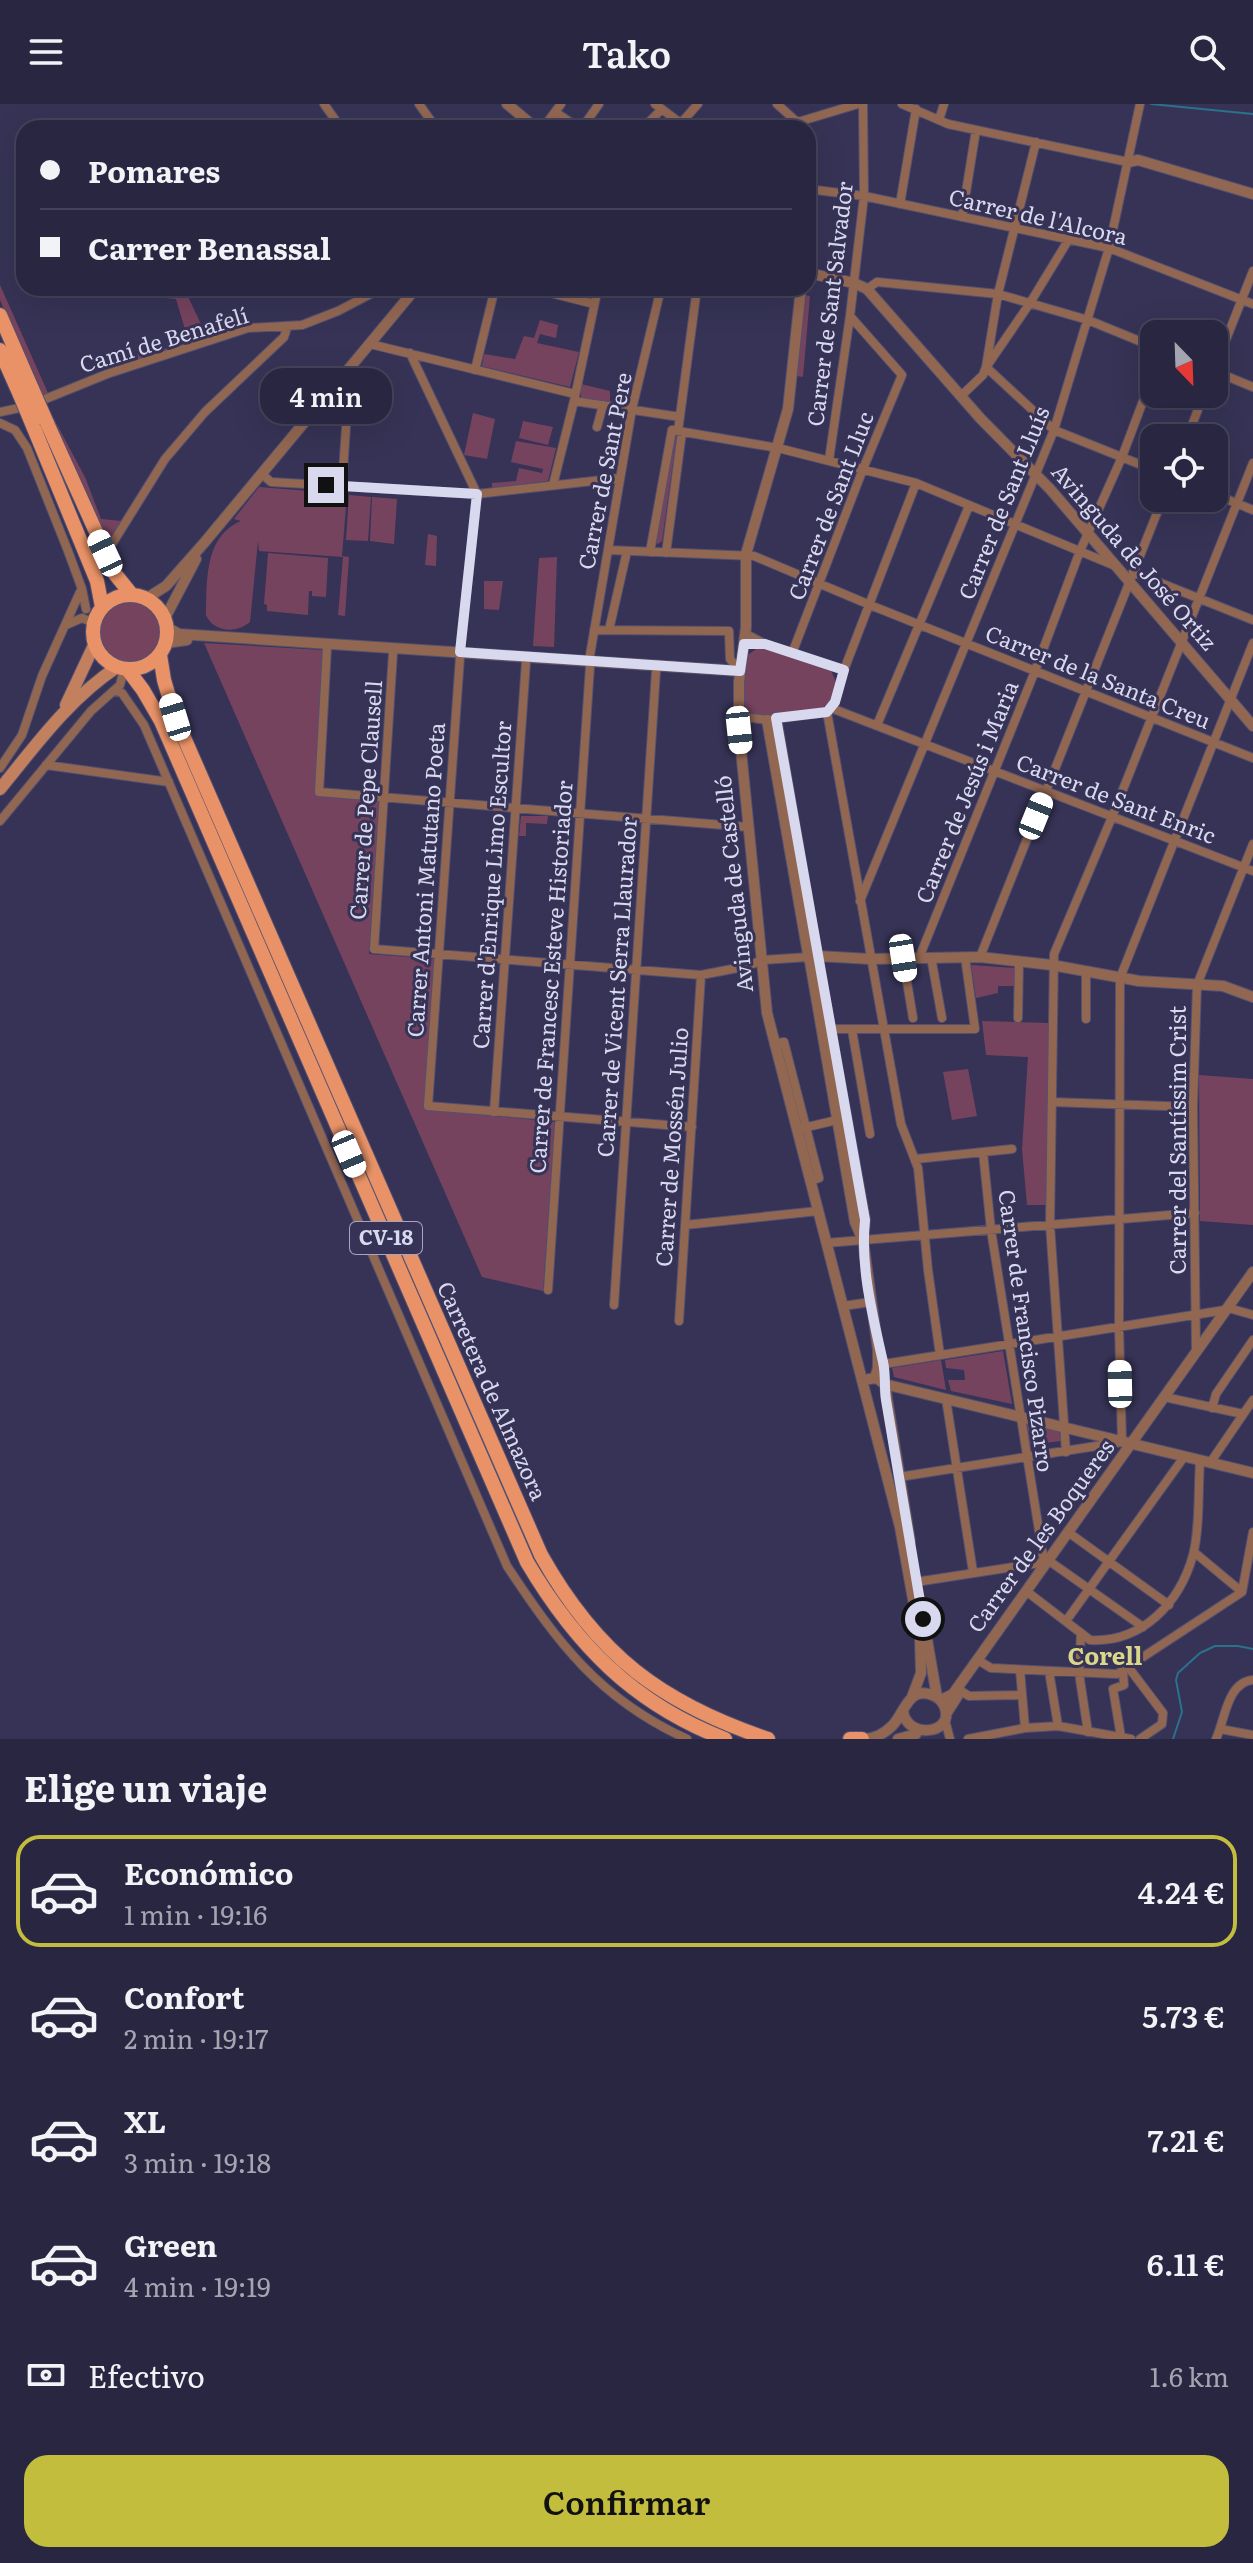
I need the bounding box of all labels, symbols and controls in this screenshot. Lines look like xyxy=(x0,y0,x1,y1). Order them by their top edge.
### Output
text: Tako xyxy=(582,26,671,79)
icon: menu xyxy=(24,30,68,74)
icon: search xyxy=(1185,30,1229,74)
text: Pomares xyxy=(88,148,220,192)
street label: Carrer de Sant Salvador xyxy=(797,179,860,428)
street label: Carrer de l'Alcora xyxy=(946,179,1131,252)
text: Carrer Benassal xyxy=(88,225,331,269)
street label: Camí de Benafelí xyxy=(75,297,252,380)
north arrow xyxy=(1140,320,1228,408)
map controls xyxy=(1140,320,1228,512)
callout: 4 min xyxy=(260,369,392,425)
street label: Carrer de Sant Pere xyxy=(568,369,639,572)
text: 4 min xyxy=(290,376,362,415)
street label: Carrer de Sant Lluís xyxy=(949,401,1057,604)
street label: Carrer de Sant Lluc xyxy=(778,406,881,605)
button: locate xyxy=(1140,424,1228,512)
street label: Avinguda de José Ortiz xyxy=(1045,455,1226,657)
route end xyxy=(308,467,344,503)
car xyxy=(84,526,126,580)
street label: Carrer de la Santa Creu xyxy=(981,615,1216,736)
street label: Carrer de Jesús i Maria xyxy=(906,675,1025,908)
street label: Carrer de Pepe Clausell xyxy=(340,679,389,921)
car xyxy=(157,691,193,743)
car xyxy=(725,705,753,755)
street label: Carrer d'Enrique Limo Escultor xyxy=(463,719,518,1050)
street label: Carrer Antoni Matutano Poeta xyxy=(397,721,452,1038)
street label: Carrer de Sant Enric xyxy=(1012,744,1221,851)
street label: Avinguda de Castelló xyxy=(705,774,760,994)
street label: Carrer de Francesc Esteve Historiador xyxy=(519,779,580,1175)
car xyxy=(1016,789,1056,843)
street label: Carrer de Vicent Serra Llaurador xyxy=(587,815,644,1158)
car xyxy=(887,932,919,984)
street label: Carrer del Santíssim Crist xyxy=(1160,1005,1193,1274)
street label: Carrer de Mossén Julio xyxy=(646,1026,695,1268)
car xyxy=(329,1127,369,1181)
street label: Carrer de Francisco Pizarro xyxy=(991,1187,1064,1474)
road number: CV-18 xyxy=(350,1222,422,1254)
street label: Carretera de Almazora xyxy=(430,1276,557,1505)
car xyxy=(1108,1360,1132,1408)
street label: Carrer de les Boqueres xyxy=(958,1432,1121,1639)
route start xyxy=(905,1601,941,1637)
district label: Corell xyxy=(1067,1637,1143,1672)
text: Elige un viaje xyxy=(24,1760,267,1813)
text: Económico xyxy=(124,1850,293,1894)
icon: car xyxy=(28,1855,100,1927)
text: 4.24 € xyxy=(1138,1869,1225,1913)
text: 1 min · 19:16 xyxy=(124,1894,267,1933)
text: Confort xyxy=(124,1974,245,2018)
icon: car xyxy=(28,1979,100,2051)
text: 5.73 € xyxy=(1142,1993,1225,2037)
text: 2 min · 19:17 xyxy=(124,2018,268,2057)
text: XL xyxy=(124,2098,166,2142)
icon: car xyxy=(28,2103,100,2175)
text: 7.21 € xyxy=(1147,2117,1225,2161)
text: 3 min · 19:18 xyxy=(124,2142,271,2181)
text: Green xyxy=(124,2222,217,2266)
icon: car xyxy=(28,2227,100,2299)
text: 6.11 € xyxy=(1147,2241,1225,2285)
text: 4 min · 19:19 xyxy=(124,2266,271,2305)
icon: cash xyxy=(24,2353,68,2397)
text: Efectivo xyxy=(88,2353,205,2397)
text: 1.6 km xyxy=(1150,2356,1229,2395)
button: Confirmar xyxy=(24,2455,1229,2547)

